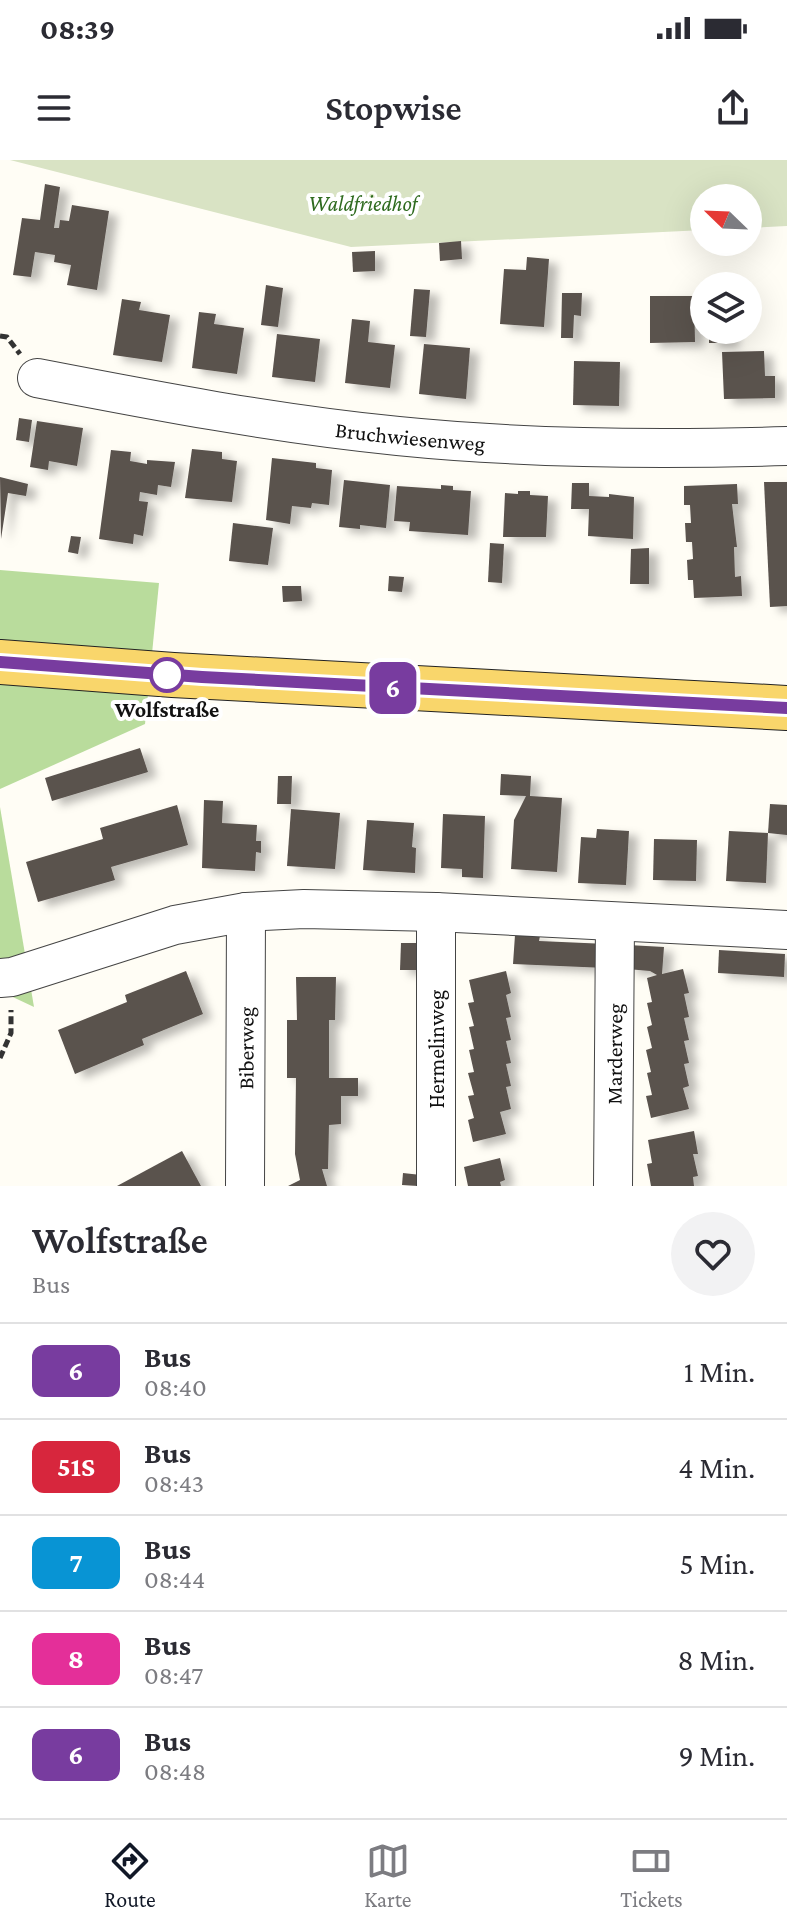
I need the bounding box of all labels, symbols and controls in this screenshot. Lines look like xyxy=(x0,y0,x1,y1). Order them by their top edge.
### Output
text: 08:39 xyxy=(40,12,115,45)
icon: menu xyxy=(32,86,76,130)
icon: share xyxy=(711,86,755,130)
text: Stopwise xyxy=(325,88,462,128)
north arrow xyxy=(690,184,762,256)
map controls xyxy=(690,184,762,344)
park label: Waldfriedhof xyxy=(309,191,421,216)
button: layers xyxy=(690,272,762,344)
street label: Bruchwiesenweg xyxy=(334,417,486,456)
marker: Wolfstraße xyxy=(150,658,184,692)
line badge: 6 xyxy=(367,662,419,714)
text: 6 xyxy=(385,672,401,703)
place label: Wolfstraße xyxy=(114,697,219,722)
street label: Hermelinweg xyxy=(424,989,449,1108)
street label: Marderweg xyxy=(602,1003,627,1105)
street label: Biberweg xyxy=(233,1006,259,1090)
button: heart xyxy=(671,1212,755,1296)
text: Wolfstraße xyxy=(32,1219,208,1261)
text: Bus xyxy=(32,1270,70,1299)
text: Bus xyxy=(144,1340,191,1373)
text: 6 xyxy=(68,1355,84,1386)
text: 1 Min. xyxy=(684,1355,755,1388)
text: 08:40 xyxy=(144,1373,207,1402)
text: Bus xyxy=(144,1436,191,1469)
text: 51S xyxy=(57,1451,95,1482)
text: 4 Min. xyxy=(678,1451,755,1484)
text: 08:43 xyxy=(144,1469,204,1498)
text: Bus xyxy=(144,1532,191,1565)
text: 7 xyxy=(69,1547,83,1578)
text: 5 Min. xyxy=(680,1547,755,1580)
text: 08:44 xyxy=(144,1565,205,1594)
text: Bus xyxy=(144,1628,191,1661)
text: 8 xyxy=(68,1643,84,1674)
text: 8 Min. xyxy=(678,1643,755,1676)
text: 08:47 xyxy=(144,1661,203,1690)
text: Bus xyxy=(144,1724,191,1757)
text: 6 xyxy=(68,1739,84,1770)
text: 9 Min. xyxy=(678,1739,755,1772)
text: 08:48 xyxy=(144,1757,206,1786)
tab: Route xyxy=(104,1839,156,1912)
tab: Karte xyxy=(364,1839,412,1912)
tab: Tickets xyxy=(620,1839,683,1912)

